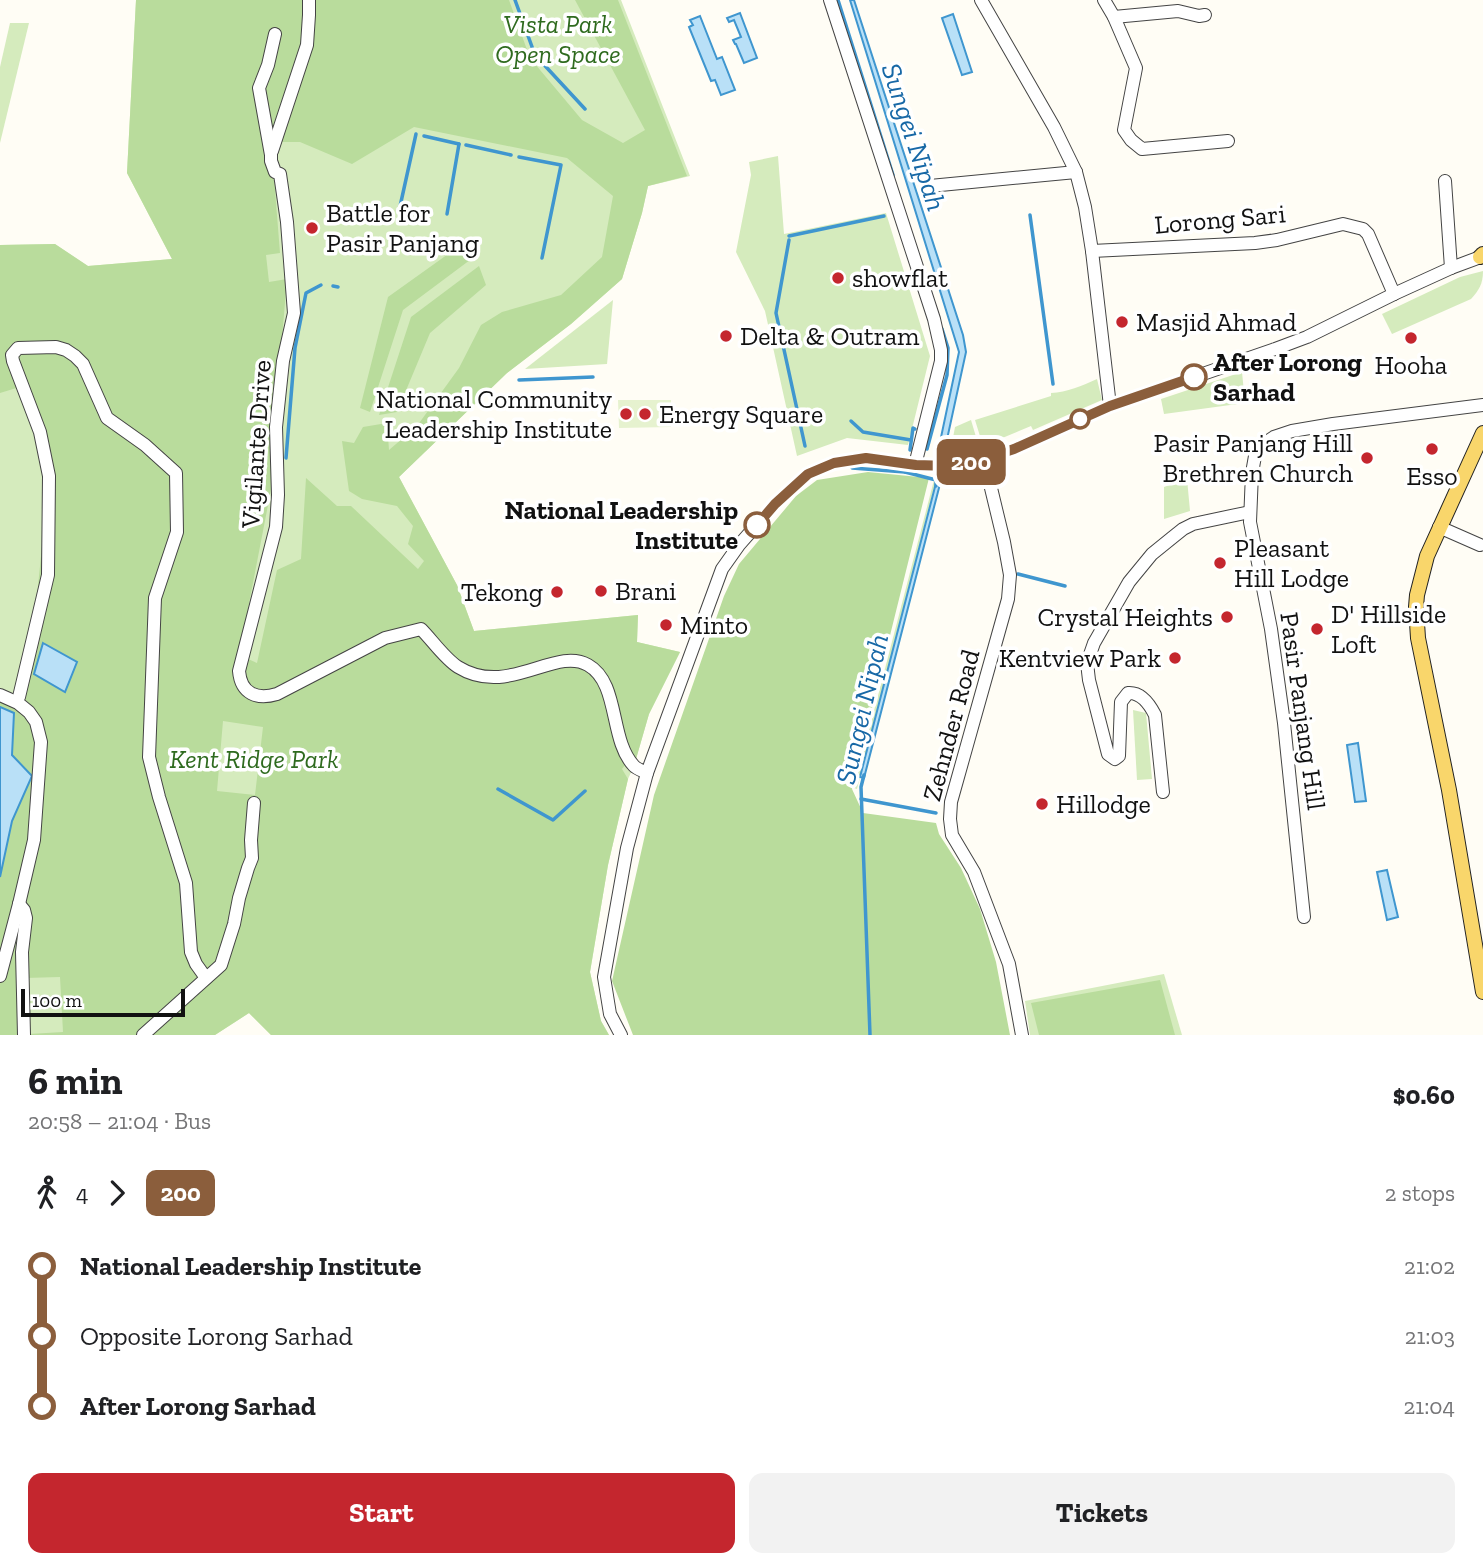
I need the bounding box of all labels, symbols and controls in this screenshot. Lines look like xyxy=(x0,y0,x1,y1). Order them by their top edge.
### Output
park label: Vista Park Open Space xyxy=(495,8,621,70)
water label: Sungei Nipah xyxy=(875,59,953,215)
place label: Battle for Pasir Panjang xyxy=(326,197,479,259)
street label: Lorong Sari xyxy=(1153,197,1287,241)
marker: Battle for Pasir Panjang xyxy=(304,220,320,236)
place label: showflat xyxy=(852,262,948,294)
marker: showflat xyxy=(830,270,846,286)
place label: Masjid Ahmad xyxy=(1136,306,1297,338)
marker: Masjid Ahmad xyxy=(1114,314,1130,330)
place label: Delta & Outram xyxy=(740,320,920,352)
marker: Delta & Outram xyxy=(718,328,734,344)
marker: Hooha xyxy=(1403,330,1419,346)
place label: After Lorong Sarhad xyxy=(1213,346,1362,408)
place label: Hooha xyxy=(1375,349,1448,381)
street label: Vigilante Drive xyxy=(234,359,278,530)
marker: After Lorong Sarhad xyxy=(1181,364,1207,390)
place label: National Community Leadership Institute xyxy=(376,383,613,445)
place label: Energy Square xyxy=(659,398,823,430)
marker: National Community Leadership Institute xyxy=(618,406,634,422)
marker: Energy Square xyxy=(637,406,653,422)
unlabelled marker xyxy=(1070,409,1090,429)
place label: Pasir Panjang Hill Brethren Church xyxy=(1153,427,1353,489)
line badge: 200 xyxy=(931,439,1011,485)
marker: Esso xyxy=(1424,441,1440,457)
text: 200 xyxy=(951,447,991,476)
marker: Pasir Panjang Hill Brethren Church xyxy=(1359,450,1375,466)
place label: Esso xyxy=(1406,460,1458,492)
place label: National Leadership Institute xyxy=(504,494,738,556)
marker: National Leadership Institute xyxy=(744,512,770,538)
place label: Pleasant Hill Lodge xyxy=(1234,532,1349,594)
marker: Pleasant Hill Lodge xyxy=(1212,555,1228,571)
place label: Brani xyxy=(615,575,676,607)
place label: Tekong xyxy=(461,576,543,608)
marker: Brani xyxy=(593,583,609,599)
marker: Tekong xyxy=(549,584,565,600)
place label: D' Hillside Loft xyxy=(1331,598,1446,660)
place label: Crystal Heights xyxy=(1038,601,1213,633)
place label: Minto xyxy=(680,609,748,641)
marker: Crystal Heights xyxy=(1219,609,1235,625)
street label: Pasir Panjang Hill xyxy=(1273,610,1333,812)
marker: Minto xyxy=(658,617,674,633)
marker: D' Hillside Loft xyxy=(1309,621,1325,637)
water label: Sungei Nipah xyxy=(829,631,895,787)
place label: Kentview Park xyxy=(999,642,1161,674)
street label: Zehnder Road xyxy=(915,646,987,804)
marker: Kentview Park xyxy=(1167,650,1183,666)
park label: Kent Ridge Park xyxy=(170,743,338,775)
place label: Hillodge xyxy=(1056,788,1151,820)
marker: Hillodge xyxy=(1034,796,1050,812)
scale bar xyxy=(21,986,186,1018)
text: 100 m xyxy=(32,989,82,1012)
text: 6 min xyxy=(28,1058,123,1104)
text: $0.60 xyxy=(1393,1079,1455,1111)
text: 20:58 – 21:04 · Bus xyxy=(28,1107,211,1135)
icon: walk xyxy=(28,1174,66,1212)
icon: forward xyxy=(98,1174,136,1212)
text: 200 xyxy=(160,1178,201,1207)
text: 4 xyxy=(76,1179,88,1207)
text: 2 stops xyxy=(1385,1179,1455,1207)
text: National Leadership Institute xyxy=(80,1250,421,1282)
text: 21:02 xyxy=(1404,1252,1455,1280)
text: Opposite Lorong Sarhad xyxy=(80,1320,353,1352)
text: 21:03 xyxy=(1405,1322,1455,1350)
text: After Lorong Sarhad xyxy=(80,1390,316,1422)
text: 21:04 xyxy=(1404,1392,1455,1420)
button: Start xyxy=(28,1473,735,1553)
button: Tickets xyxy=(749,1473,1455,1553)

